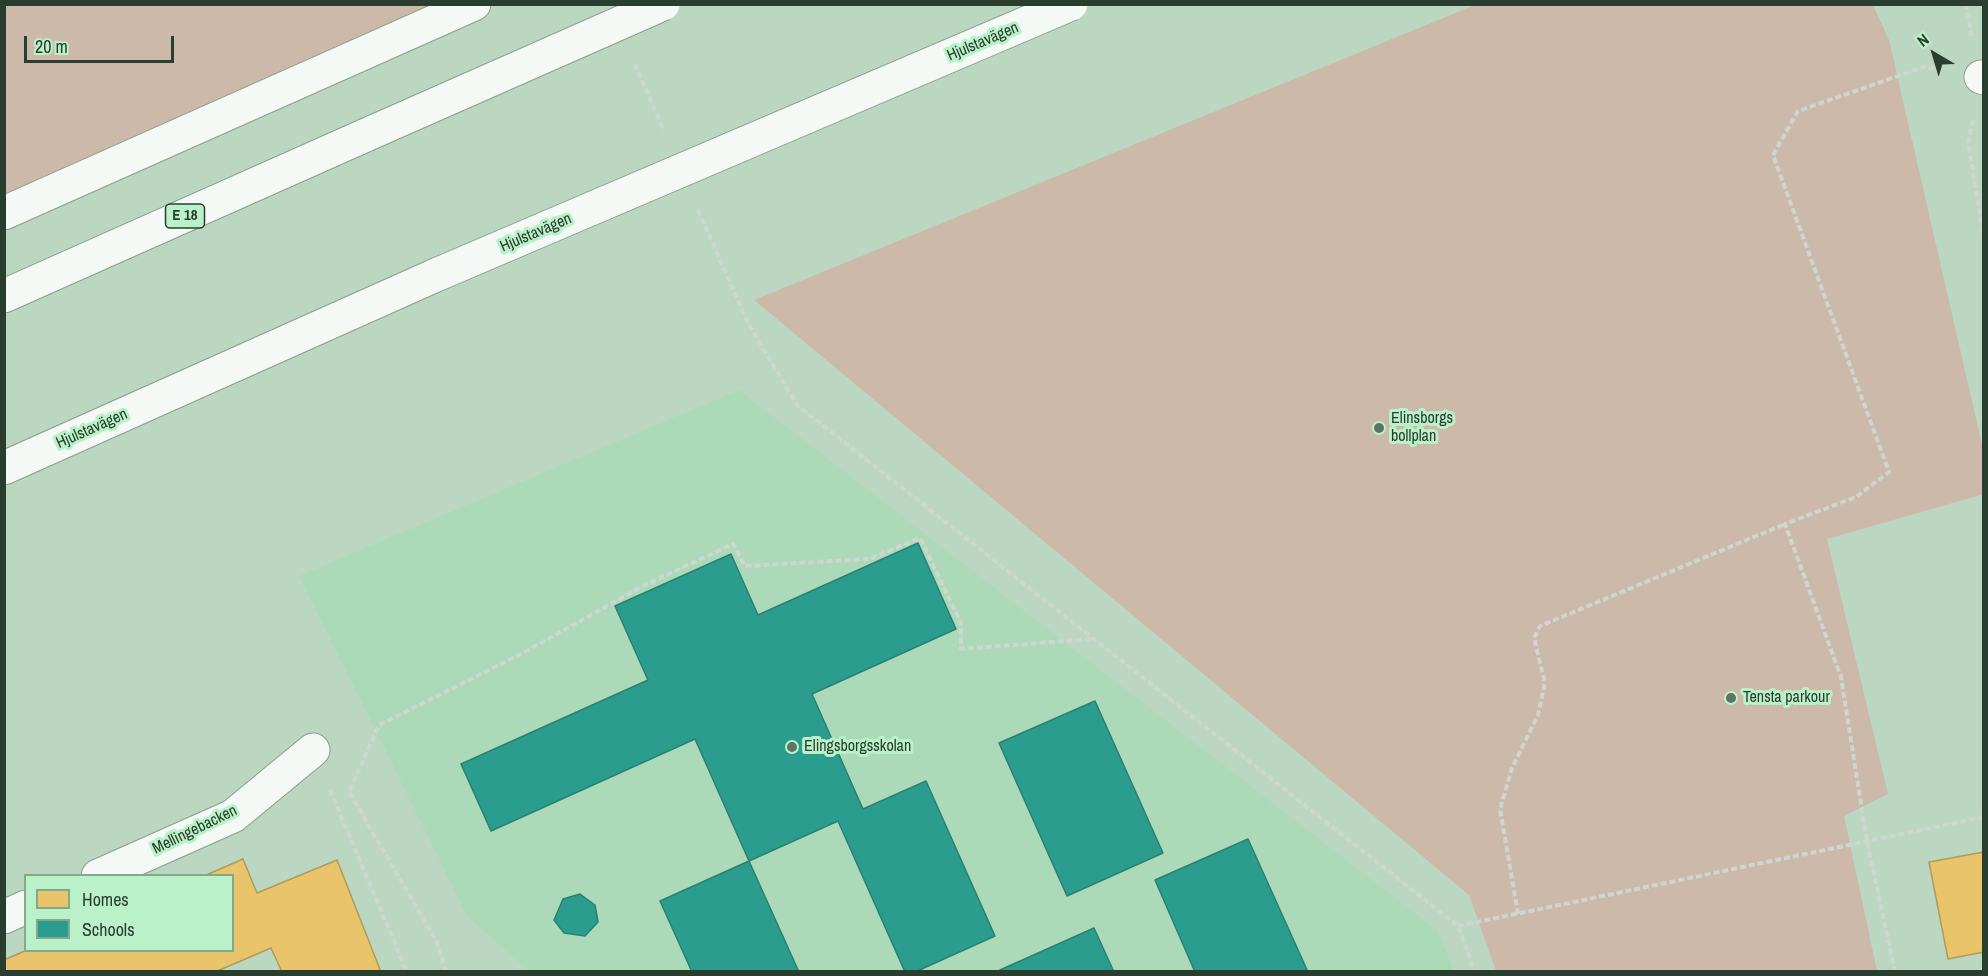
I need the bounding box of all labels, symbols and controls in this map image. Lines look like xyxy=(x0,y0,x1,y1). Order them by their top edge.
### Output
street label: Hjulstavägen xyxy=(944,18,1022,66)
scale bar xyxy=(27,24,177,62)
north arrow xyxy=(1904,24,1964,84)
text: N xyxy=(1912,28,1933,51)
text: 20 m xyxy=(35,34,68,59)
road number: E 18 xyxy=(166,204,204,228)
street label: Hjulstavägen xyxy=(497,209,575,257)
street label: Hjulstavägen xyxy=(53,405,131,453)
place label: Elinsborgs bollplan xyxy=(1391,409,1453,447)
marker: Elinsborgs bollplan xyxy=(1372,421,1386,435)
place label: Tensta parkour xyxy=(1743,688,1830,708)
marker: Tensta parkour xyxy=(1724,691,1738,705)
place label: Elingsborgsskolan xyxy=(804,737,911,757)
marker: Elingsborgsskolan xyxy=(785,740,799,754)
street label: Mellingebacken xyxy=(149,801,241,859)
legend xyxy=(24,874,234,952)
text: Homes xyxy=(82,887,129,912)
text: Schools xyxy=(82,917,135,942)

